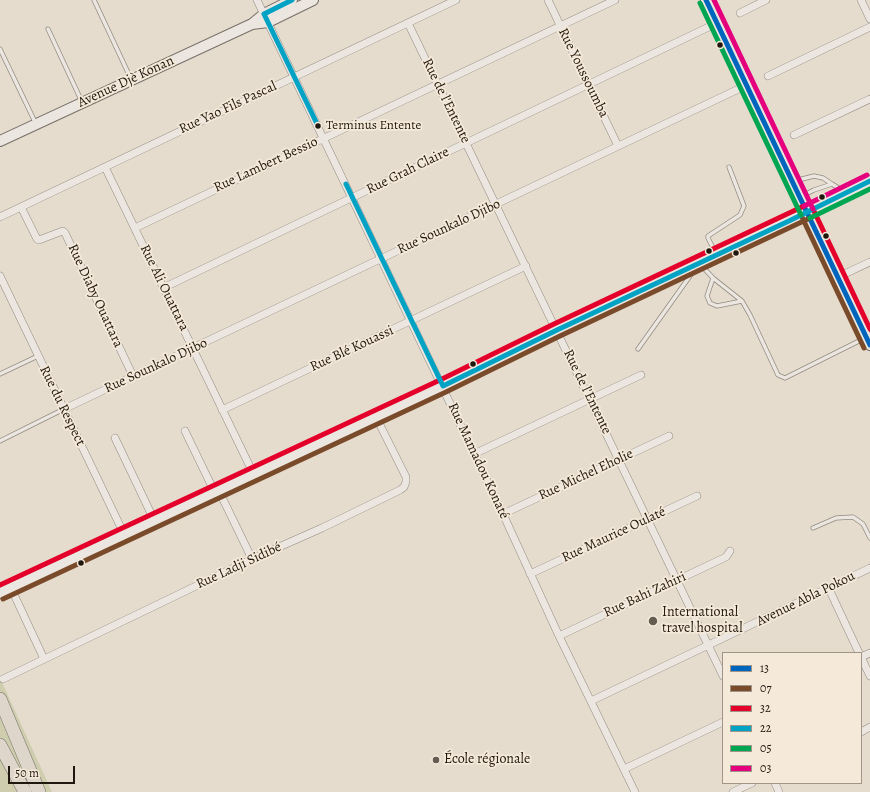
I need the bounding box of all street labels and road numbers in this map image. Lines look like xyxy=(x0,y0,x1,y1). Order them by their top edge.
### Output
street label: Rue Youssoumba xyxy=(554,26,612,120)
street label: Avenue Djè Konan xyxy=(75,52,177,112)
street label: Rue de l'Entente xyxy=(418,56,474,146)
street label: Rue Yao Fils Pascal xyxy=(177,78,279,138)
street label: Rue Lambert Bessio xyxy=(211,134,321,196)
street label: Rue Grah Claire xyxy=(364,144,452,198)
street label: Rue Sounkalo Djibo xyxy=(395,196,503,258)
street label: Rue Diaby Ouattara xyxy=(64,242,126,350)
street label: Rue Ali Ouattara xyxy=(136,242,192,334)
street label: Rue Blé Kouassi xyxy=(308,322,396,376)
street label: Rue Sounkalo Djibo xyxy=(102,335,210,397)
street label: Rue de l'Entente xyxy=(559,347,615,437)
street label: Rue du Respect xyxy=(35,363,89,449)
street label: Rue Mamadou Konaté xyxy=(444,400,512,522)
street label: Rue Michel Eholie xyxy=(536,446,636,504)
street label: Rue Maurice Oulaté xyxy=(559,504,669,566)
street label: Rue Ladji Sidibé xyxy=(194,539,284,593)
street label: Avenue Abla Pokou xyxy=(754,568,858,630)
street label: Rue Bahi Zahiri xyxy=(601,569,689,621)

